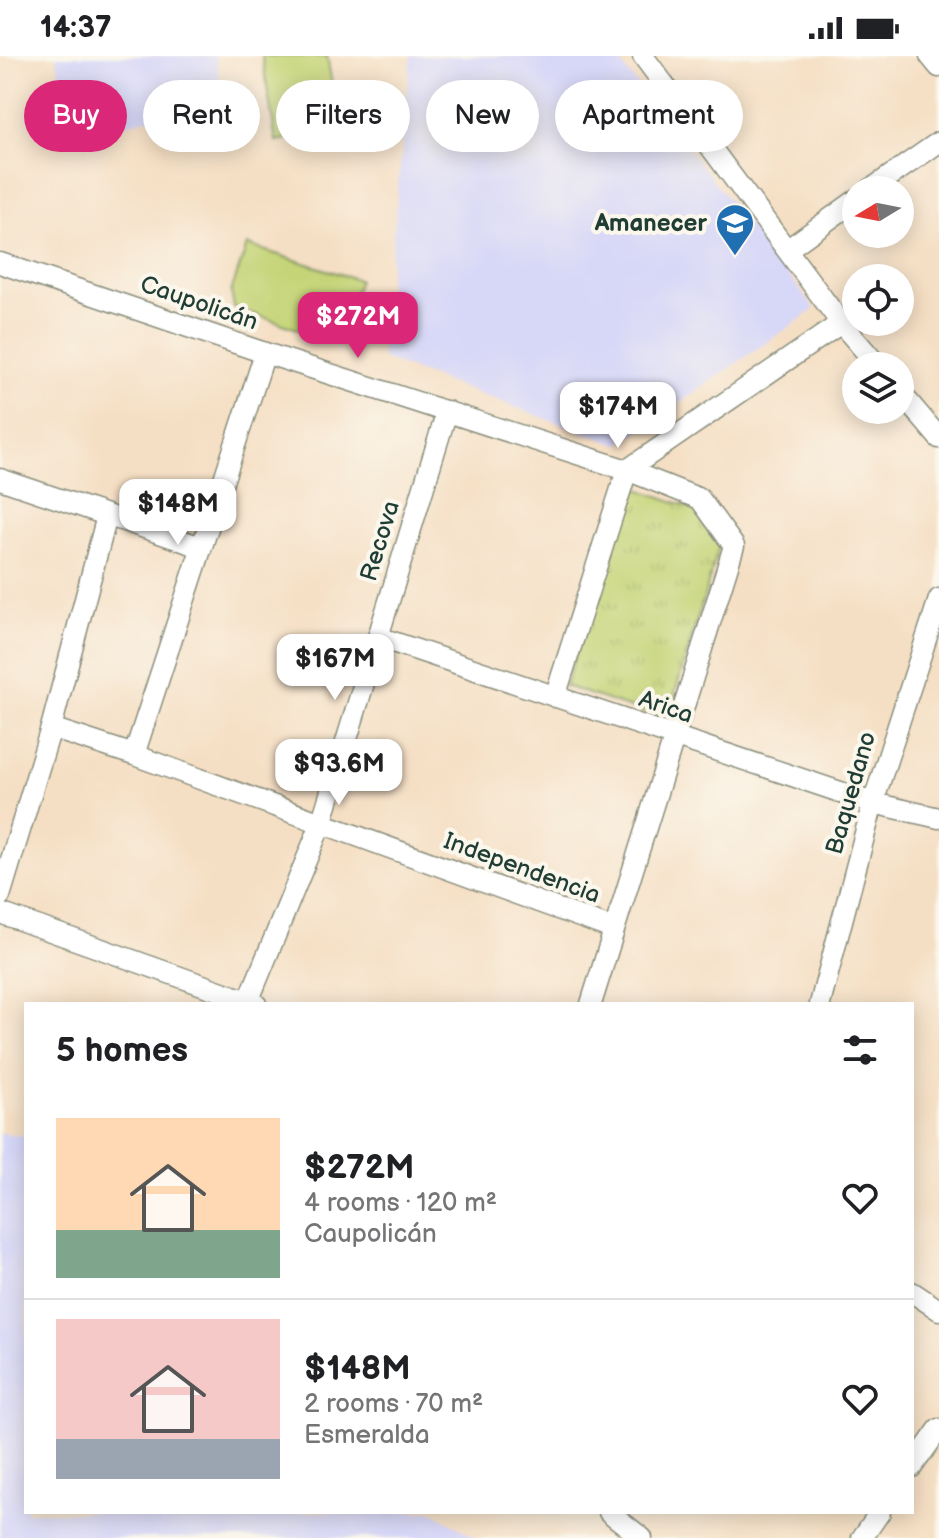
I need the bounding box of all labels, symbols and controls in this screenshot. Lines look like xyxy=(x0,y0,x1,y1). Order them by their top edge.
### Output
text: 14:37 xyxy=(40,10,112,46)
chip: Buy xyxy=(24,80,127,152)
chip: Rent xyxy=(143,80,260,152)
chip: Filters xyxy=(276,80,410,152)
chip: New xyxy=(426,80,539,152)
chip: Apartment xyxy=(555,80,743,152)
north arrow xyxy=(842,176,914,248)
map controls xyxy=(842,176,914,424)
school or university icon: Amanecer xyxy=(714,202,756,257)
place label: Amanecer xyxy=(594,209,707,238)
button: locate xyxy=(842,264,914,336)
street label: Caupolicán xyxy=(136,269,262,337)
pin: $272M xyxy=(302,292,414,360)
text: $272M xyxy=(316,302,400,333)
button: layers xyxy=(842,352,914,424)
pin: $174M xyxy=(562,382,674,450)
text: $174M xyxy=(578,392,658,423)
pin: $148M xyxy=(122,479,234,547)
text: $148M xyxy=(137,489,219,520)
street label: Recova xyxy=(354,497,406,585)
pin: $167M xyxy=(279,634,391,702)
text: $167M xyxy=(295,644,375,675)
street label: Arica xyxy=(635,684,697,730)
street label: Baquedano xyxy=(820,728,882,858)
pin: $93.6M xyxy=(274,739,404,807)
text: $93.6M xyxy=(293,749,385,780)
street label: Independencia xyxy=(440,826,604,910)
icon: filters xyxy=(838,1028,882,1072)
text: 5 homes xyxy=(56,1030,188,1071)
text: $272M xyxy=(304,1147,414,1188)
icon: home xyxy=(120,1150,216,1246)
icon: heart xyxy=(838,1176,882,1220)
text: 4 rooms · 120 m² xyxy=(304,1188,497,1219)
text: Caupolicán xyxy=(304,1219,437,1250)
text: $148M xyxy=(304,1348,411,1389)
icon: home xyxy=(120,1351,216,1447)
icon: heart xyxy=(838,1377,882,1421)
text: 2 rooms · 70 m² xyxy=(304,1389,483,1420)
text: Esmeralda xyxy=(304,1420,430,1451)

